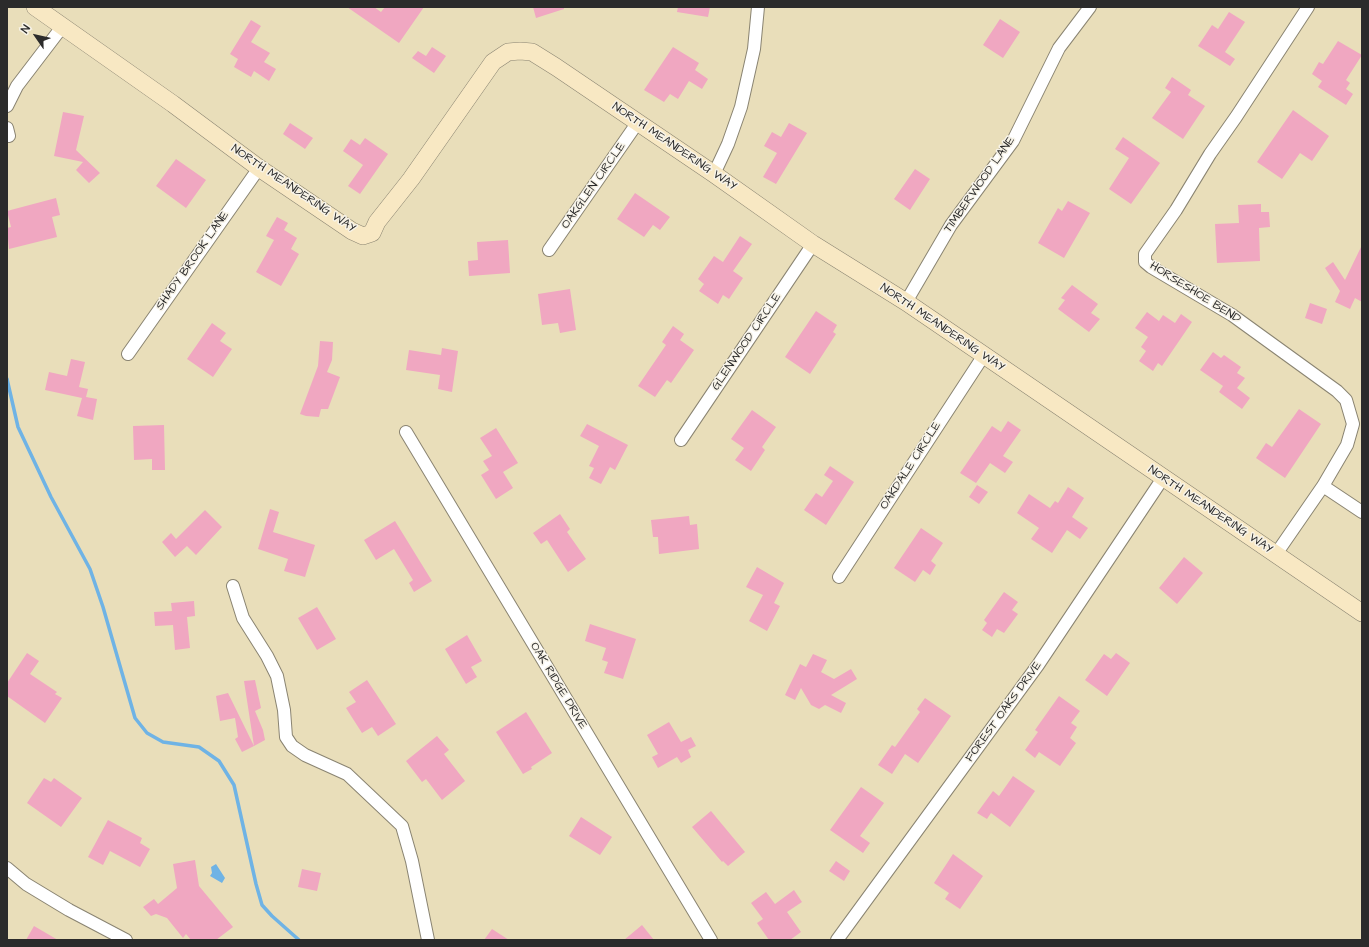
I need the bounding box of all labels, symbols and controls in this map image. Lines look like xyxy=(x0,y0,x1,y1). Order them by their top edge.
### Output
north arrow xyxy=(16,16,56,56)
text: N xyxy=(17,22,34,36)
street label: NORTH MEANDERING WAY xyxy=(609,100,739,194)
street label: TIMBERWOOD LANE xyxy=(941,134,1019,236)
street label: OAKGLEN CIRCLE xyxy=(559,140,629,232)
street label: NORTH MEANDERING WAY xyxy=(228,142,358,236)
street label: SHADY BROOK LANE xyxy=(153,209,233,313)
street label: HORSESHOE BEND xyxy=(1147,259,1243,327)
street label: NORTH MEANDERING WAY xyxy=(877,281,1007,375)
street label: GLENWOOD CIRCLE xyxy=(709,291,785,393)
street label: OAKDALE CIRCLE xyxy=(877,420,945,512)
street label: NORTH MEANDERING WAY xyxy=(1145,463,1275,557)
street label: OAK RIDGE DRIVE xyxy=(526,640,590,732)
street label: FOREST OAKS DRIVE xyxy=(963,659,1045,765)

